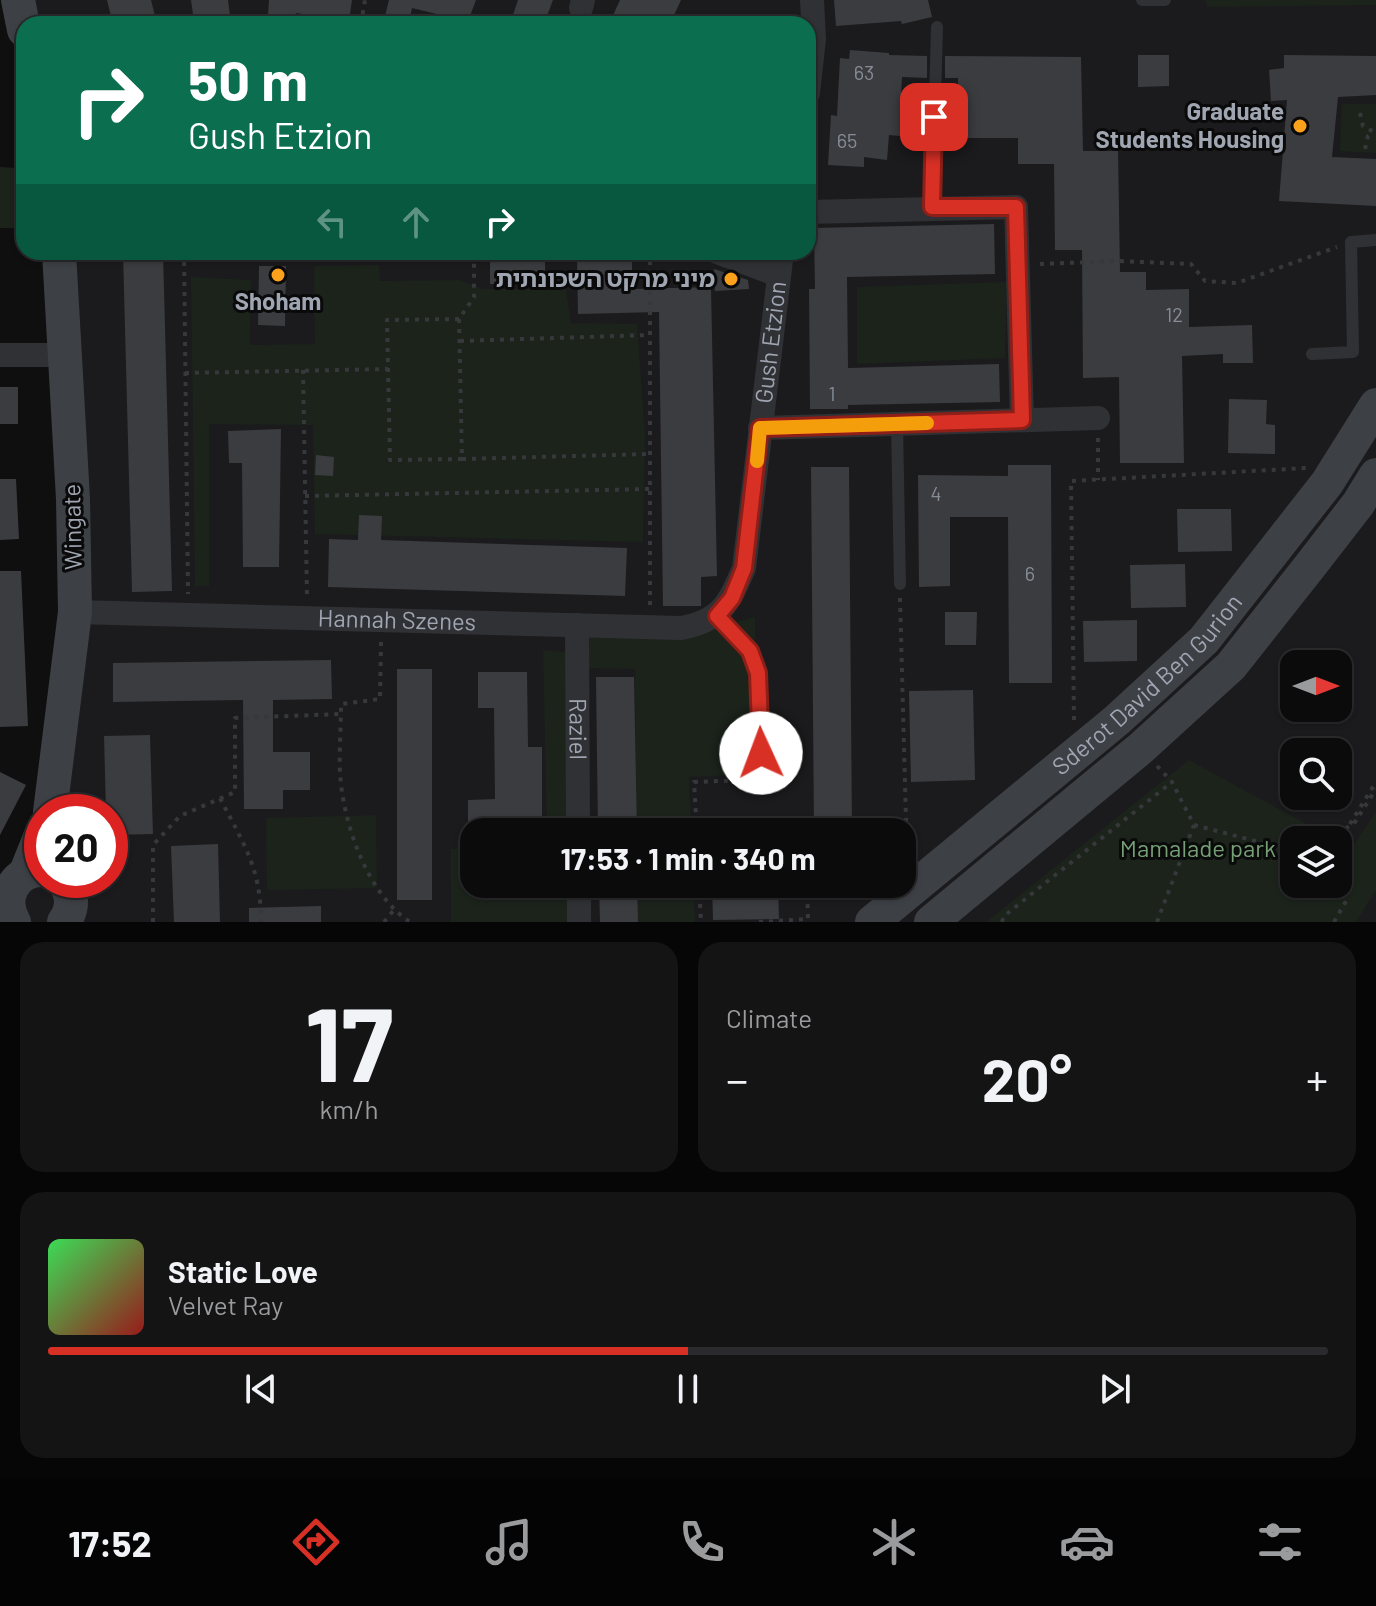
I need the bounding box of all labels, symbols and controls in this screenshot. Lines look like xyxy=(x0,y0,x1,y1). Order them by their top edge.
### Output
text: 50 m xyxy=(188,45,308,112)
icon: right xyxy=(56,48,160,152)
house number: 63 xyxy=(854,60,874,84)
pin xyxy=(900,83,968,151)
icon: arrive xyxy=(912,95,956,139)
place label: Graduate Students Housing xyxy=(1096,96,1284,153)
text: Gush Etzion xyxy=(188,113,372,156)
marker: Graduate Students Housing xyxy=(1291,117,1309,135)
house number: 65 xyxy=(837,128,857,152)
icon: left xyxy=(310,200,354,244)
icon: ahead xyxy=(394,200,438,244)
icon: right xyxy=(478,200,522,244)
place label: מיני מרקט השכונתית xyxy=(496,263,715,292)
marker: Shoham xyxy=(269,266,287,284)
marker: מיני מרקט השכונתית xyxy=(722,270,740,288)
street label: Gush Etzion xyxy=(748,279,791,405)
place label: Shoham xyxy=(235,286,321,315)
house number: 12 xyxy=(1165,302,1183,326)
house number: 1 xyxy=(829,381,836,405)
house number: 4 xyxy=(930,481,942,505)
street label: Wingate xyxy=(56,484,87,570)
house number: 6 xyxy=(1025,561,1035,585)
street label: Sderot David Ben Gurion xyxy=(1046,588,1248,780)
street label: Hannah Szenes xyxy=(317,602,476,636)
north arrow xyxy=(1280,650,1352,722)
map controls xyxy=(1280,650,1352,898)
street label: Raziel xyxy=(564,698,594,760)
position arrow xyxy=(719,711,803,795)
button: search xyxy=(1280,738,1352,810)
speed limit sign: 20 xyxy=(24,794,128,898)
button: layers xyxy=(1280,826,1352,898)
park label: Mamalade park xyxy=(1120,833,1276,862)
text: 17:53 · 1 min · 340 m xyxy=(560,840,816,876)
text: 17 xyxy=(305,978,393,1103)
text: Climate xyxy=(726,1002,812,1033)
text: 20° xyxy=(982,1042,1072,1114)
text: − xyxy=(726,1052,748,1105)
text: + xyxy=(1306,1052,1328,1105)
text: km/h xyxy=(320,1093,378,1124)
text: Static Love xyxy=(168,1253,318,1289)
text: Velvet Ray xyxy=(168,1289,283,1320)
icon: previous xyxy=(239,1367,283,1411)
icon: pause xyxy=(666,1367,710,1411)
icon: next xyxy=(1093,1367,1137,1411)
icon: directions xyxy=(288,1514,344,1570)
icon: music xyxy=(481,1514,537,1570)
icon: phone xyxy=(674,1514,730,1570)
icon: climate xyxy=(866,1514,922,1570)
icon: car xyxy=(1059,1514,1115,1570)
icon: filters xyxy=(1252,1514,1308,1570)
text: 17:52 xyxy=(68,1521,152,1564)

